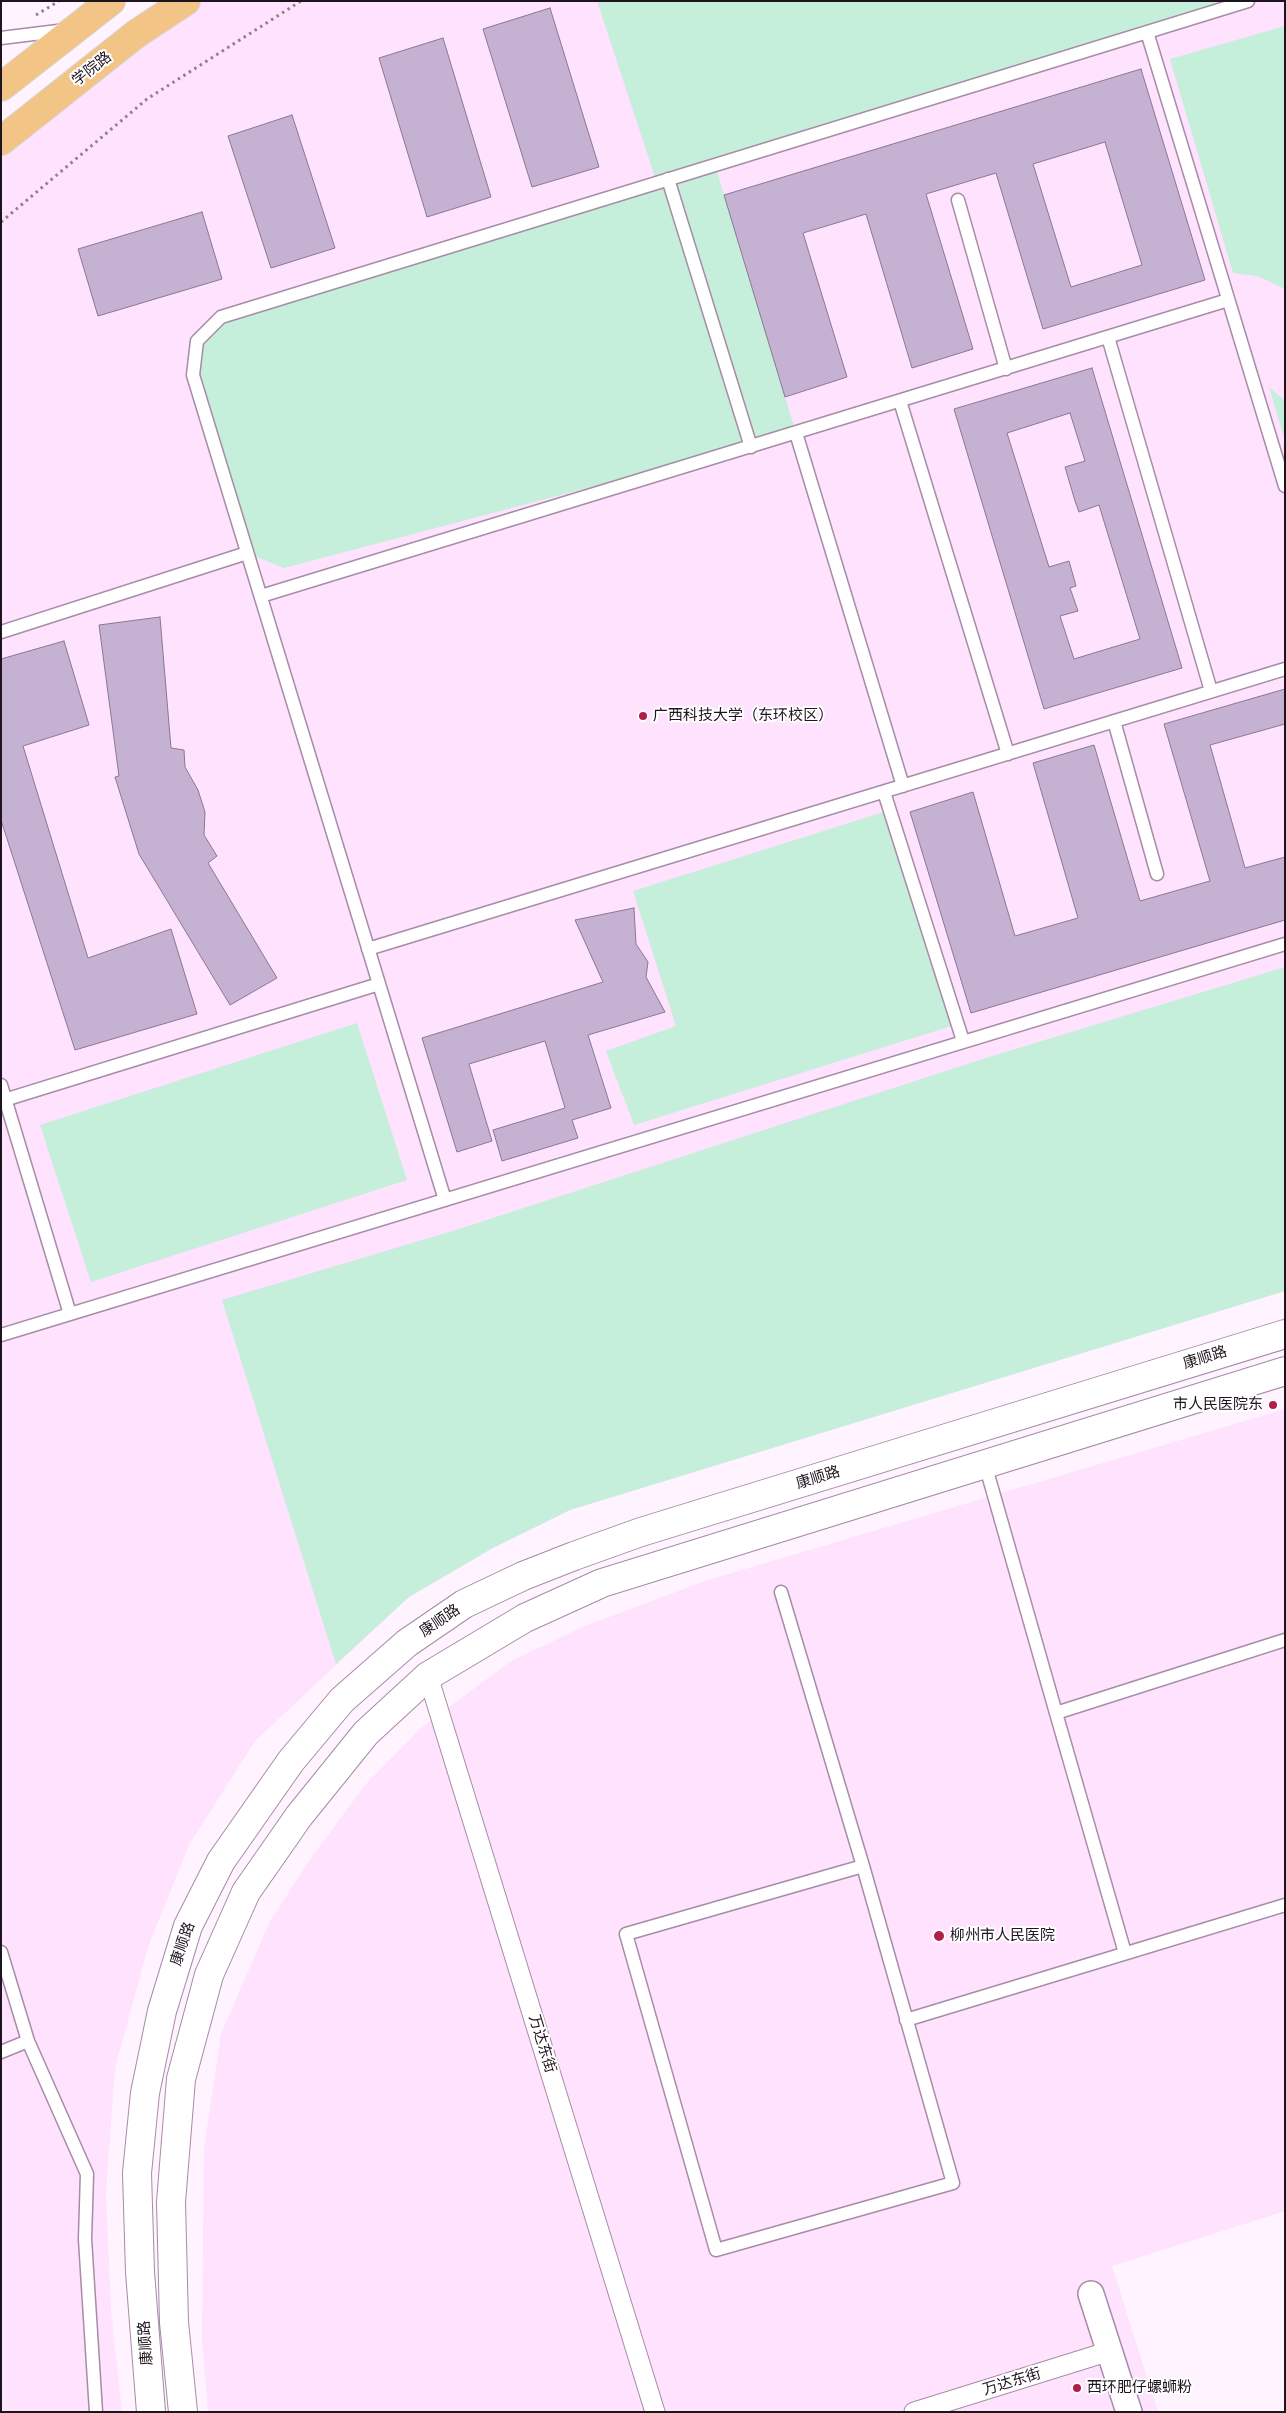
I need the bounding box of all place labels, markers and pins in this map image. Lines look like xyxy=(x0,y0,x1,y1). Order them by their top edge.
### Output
place label: 广西科技大学（东环校区） xyxy=(653,707,833,725)
marker: 广西科技大学（东环校区） xyxy=(637,710,649,722)
place label: 市人民医院东 xyxy=(1173,1396,1263,1414)
marker: 市人民医院东 xyxy=(1267,1399,1279,1411)
place label: 柳州市人民医院 xyxy=(950,1927,1055,1945)
marker: 柳州市人民医院 xyxy=(932,1929,946,1943)
place label: 西环肥仔螺蛳粉 xyxy=(1087,2379,1192,2397)
marker: 西环肥仔螺蛳粉 xyxy=(1071,2382,1083,2394)

